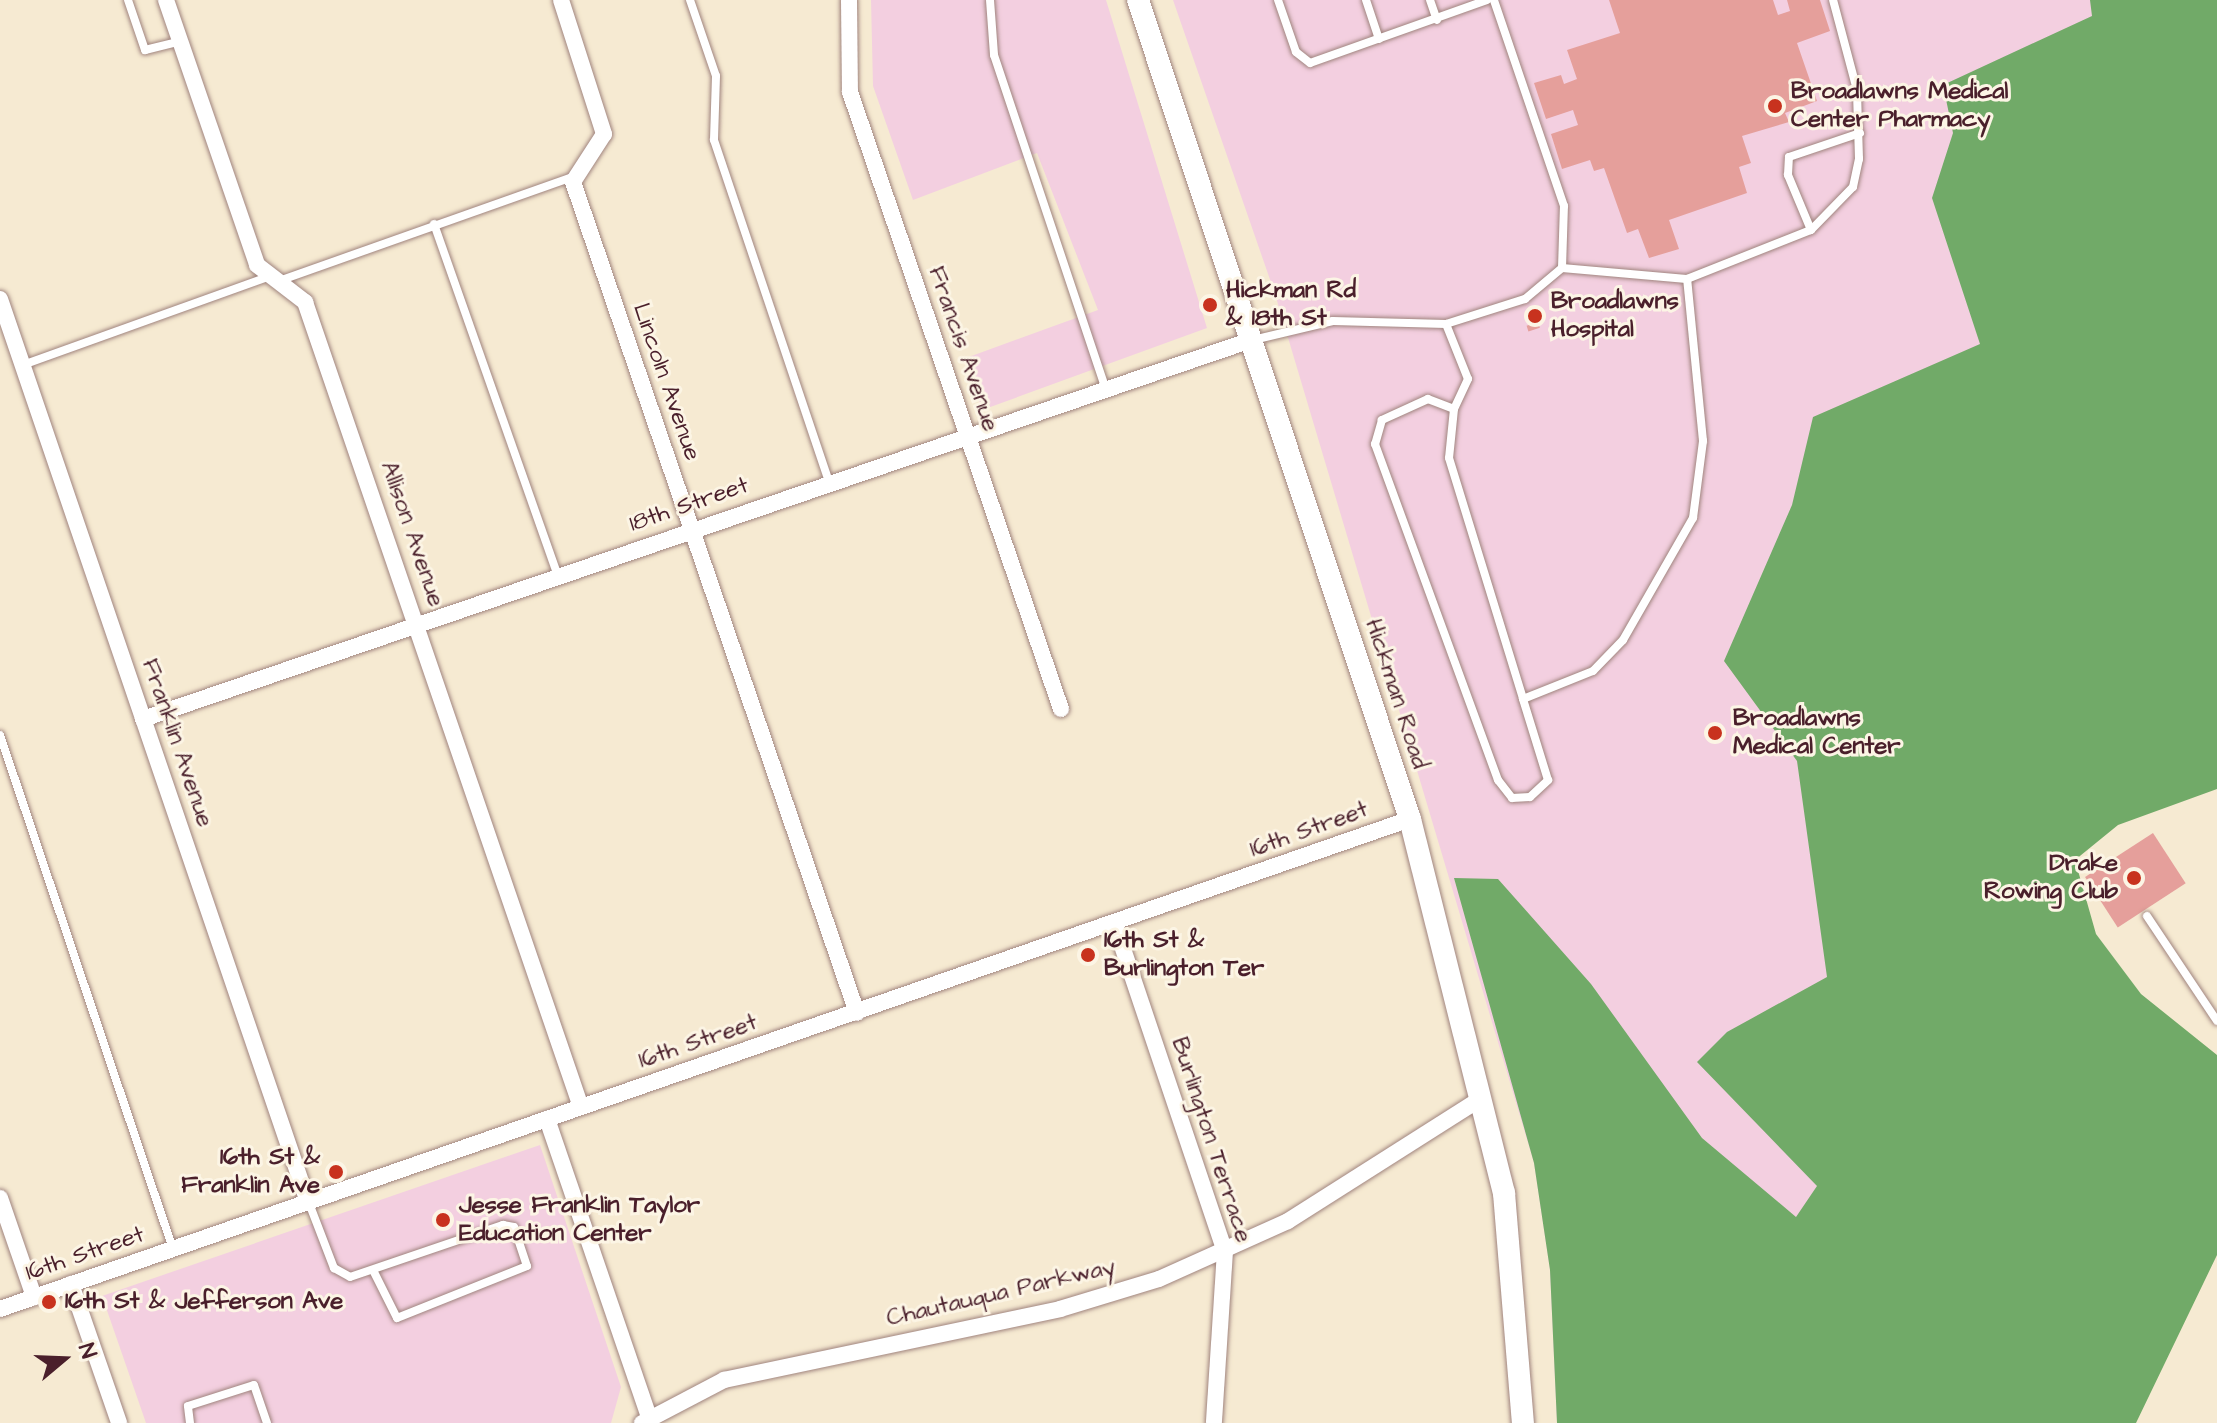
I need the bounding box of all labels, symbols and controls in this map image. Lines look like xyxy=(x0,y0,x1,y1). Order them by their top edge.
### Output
place label: Broadlawns Medical Center Pharmacy xyxy=(1791,78,2008,134)
marker: Broadlawns Medical Center Pharmacy xyxy=(1766,97,1784,115)
street label: Francis Avenue xyxy=(921,263,1005,435)
place label: Hickman Rd & 18th St xyxy=(1226,277,1356,333)
place label: Broadlawns Hospital xyxy=(1551,288,1679,344)
marker: Hickman Rd & 18th St xyxy=(1201,296,1219,314)
street label: Lincoln Avenue xyxy=(626,300,706,464)
marker: Broadlawns Hospital xyxy=(1526,307,1544,325)
street label: Allison Avenue xyxy=(374,458,450,610)
street label: 18th Street xyxy=(626,471,752,539)
street label: Hickman Road xyxy=(1358,616,1434,772)
street label: Franklin Avenue xyxy=(135,655,219,831)
place label: Broadlawns Medical Center xyxy=(1733,705,1900,761)
marker: Broadlawns Medical Center xyxy=(1704,722,1726,744)
street label: 16th Street xyxy=(1246,795,1372,865)
place label: Drake Rowing Club xyxy=(1984,850,2118,906)
marker: Drake Rowing Club xyxy=(2125,869,2143,887)
place label: 16th St & Burlington Ter xyxy=(1104,927,1264,983)
marker: 16th St & Burlington Ter xyxy=(1079,946,1097,964)
street label: 16th Street xyxy=(635,1008,761,1076)
street label: Burlington Terrace xyxy=(1164,1034,1258,1246)
place label: 16th St & Franklin Ave xyxy=(181,1144,320,1200)
marker: 16th St & Franklin Ave xyxy=(327,1163,345,1181)
place label: Jesse Franklin Taylor Education Center xyxy=(459,1192,700,1248)
marker: Jesse Franklin Taylor Education Center xyxy=(434,1211,452,1229)
street label: 16th Street xyxy=(22,1220,148,1288)
street label: Chautauqua Parkway xyxy=(884,1253,1118,1333)
place label: 16th St & Jefferson Ave xyxy=(65,1288,343,1316)
marker: 16th St & Jefferson Ave xyxy=(40,1293,58,1311)
north arrow xyxy=(24,1319,104,1399)
text: N xyxy=(70,1339,104,1363)

